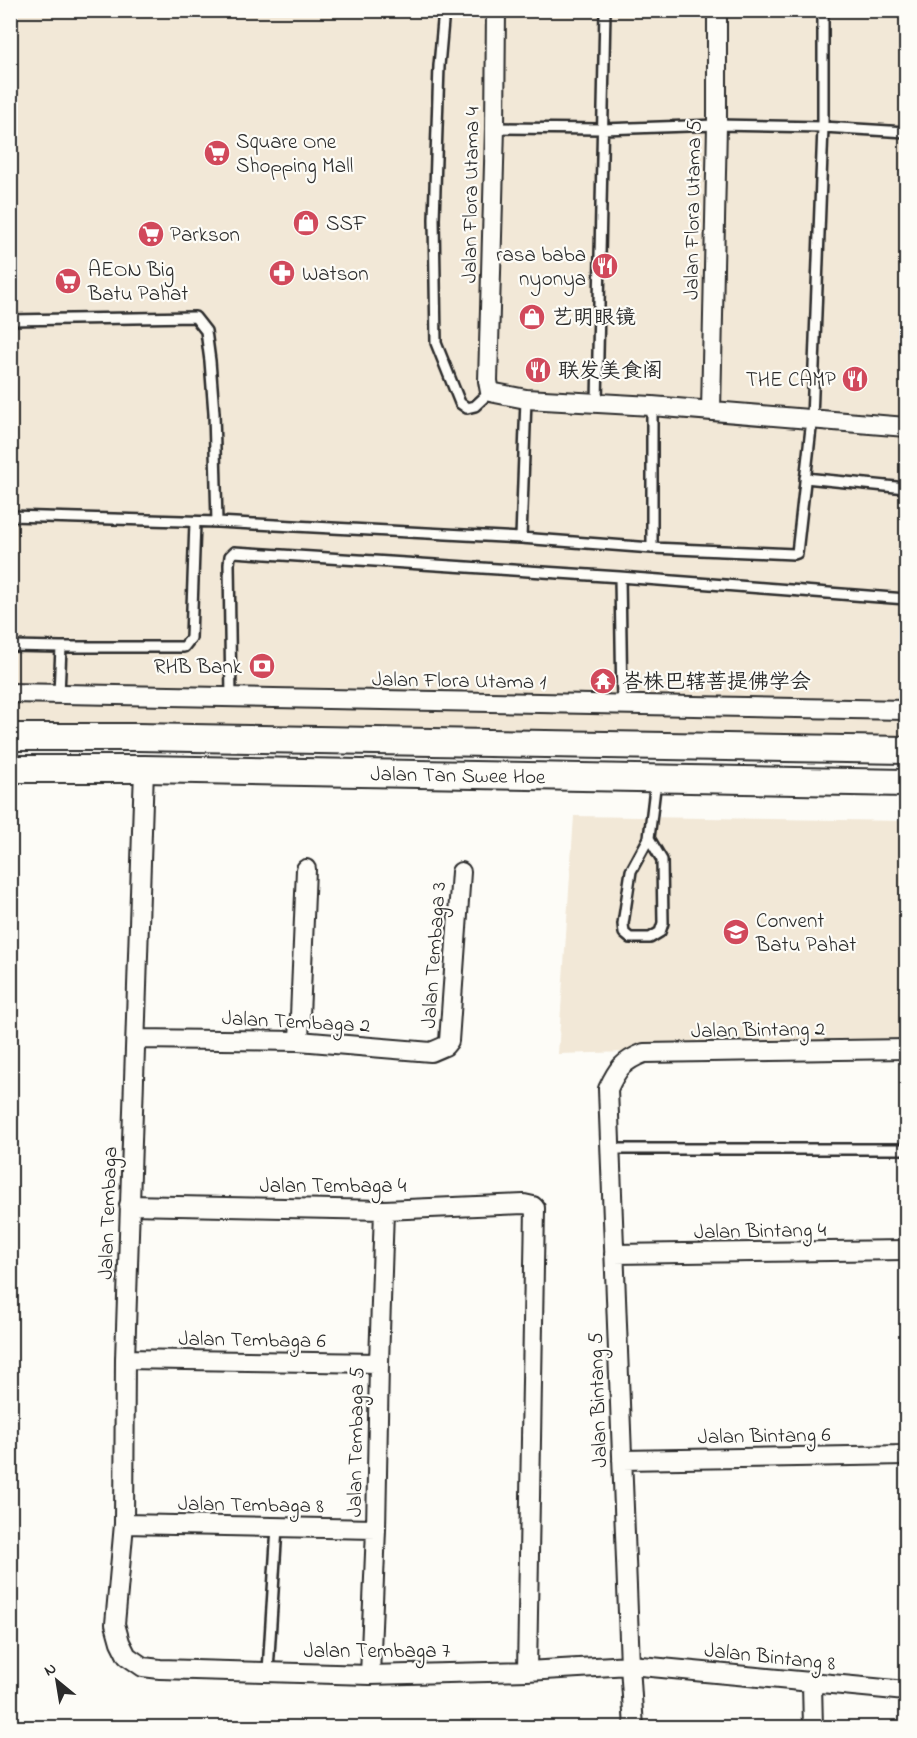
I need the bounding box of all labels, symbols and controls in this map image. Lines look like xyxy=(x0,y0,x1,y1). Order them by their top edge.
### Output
street label: Jalan Flora Utama 4 xyxy=(455,106,489,283)
street label: Jalan Flora Utama 5 xyxy=(677,120,711,300)
place label: Square One Shopping Mall xyxy=(236,128,353,184)
supermarket icon: Square One Shopping Mall xyxy=(202,138,232,168)
shop icon: SSF xyxy=(291,208,321,238)
place label: SSF xyxy=(326,210,367,240)
supermarket icon: Parkson xyxy=(136,219,166,249)
place label: Parkson xyxy=(170,221,240,251)
place label: rasa baba nyonya xyxy=(496,241,586,297)
restaurant icon: rasa baba nyonya xyxy=(590,251,620,281)
place label: AEON Big Batu Pahat xyxy=(87,256,188,310)
pharmacy icon: Watson xyxy=(267,258,297,288)
place label: Watson xyxy=(302,260,369,290)
supermarket icon: AEON Big Batu Pahat xyxy=(53,266,83,296)
shop icon: 艺明眼镜 xyxy=(517,302,547,332)
place label: 艺明眼镜 xyxy=(552,304,636,334)
restaurant icon: 联发美食阁 xyxy=(523,355,553,385)
place label: 联发美食阁 xyxy=(558,357,663,387)
restaurant icon: THE CAMP xyxy=(840,364,870,394)
place label: THE CAMP xyxy=(746,366,836,396)
bank icon: RHB Bank xyxy=(247,651,277,681)
place label: RHB Bank xyxy=(154,653,243,683)
street label: Jalan Flora Utama 1 xyxy=(371,665,547,699)
temple icon: 峇株巴辖菩提佛学会 xyxy=(588,666,618,696)
place label: 峇株巴辖菩提佛学会 xyxy=(622,668,811,698)
street label: Jalan Tan Swee Hoe xyxy=(370,760,546,793)
street label: Jalan Tembaga 3 xyxy=(415,881,457,1030)
place label: Convent Batu Pahat xyxy=(755,907,856,961)
school or university icon: Convent Batu Pahat xyxy=(721,917,751,947)
street label: Jalan Tembaga 2 xyxy=(221,1004,371,1044)
street label: Jalan Bintang 2 xyxy=(691,1015,825,1049)
street label: Jalan Tembaga xyxy=(92,1146,128,1280)
street label: Jalan Tembaga 4 xyxy=(260,1172,407,1204)
street label: Jalan Bintang 4 xyxy=(694,1216,827,1250)
street label: Jalan Tembaga 6 xyxy=(178,1325,326,1359)
street label: Jalan Bintang 5 xyxy=(582,1331,618,1468)
street label: Jalan Tembaga 5 xyxy=(341,1367,375,1517)
street label: Jalan Bintang 6 xyxy=(697,1421,831,1455)
street label: Jalan Tembaga 8 xyxy=(178,1490,324,1524)
street label: Jalan Bintang 8 xyxy=(703,1636,837,1682)
street label: Jalan Tembaga 7 xyxy=(304,1637,451,1669)
north arrow xyxy=(27,1651,87,1711)
text: N xyxy=(40,1657,61,1683)

